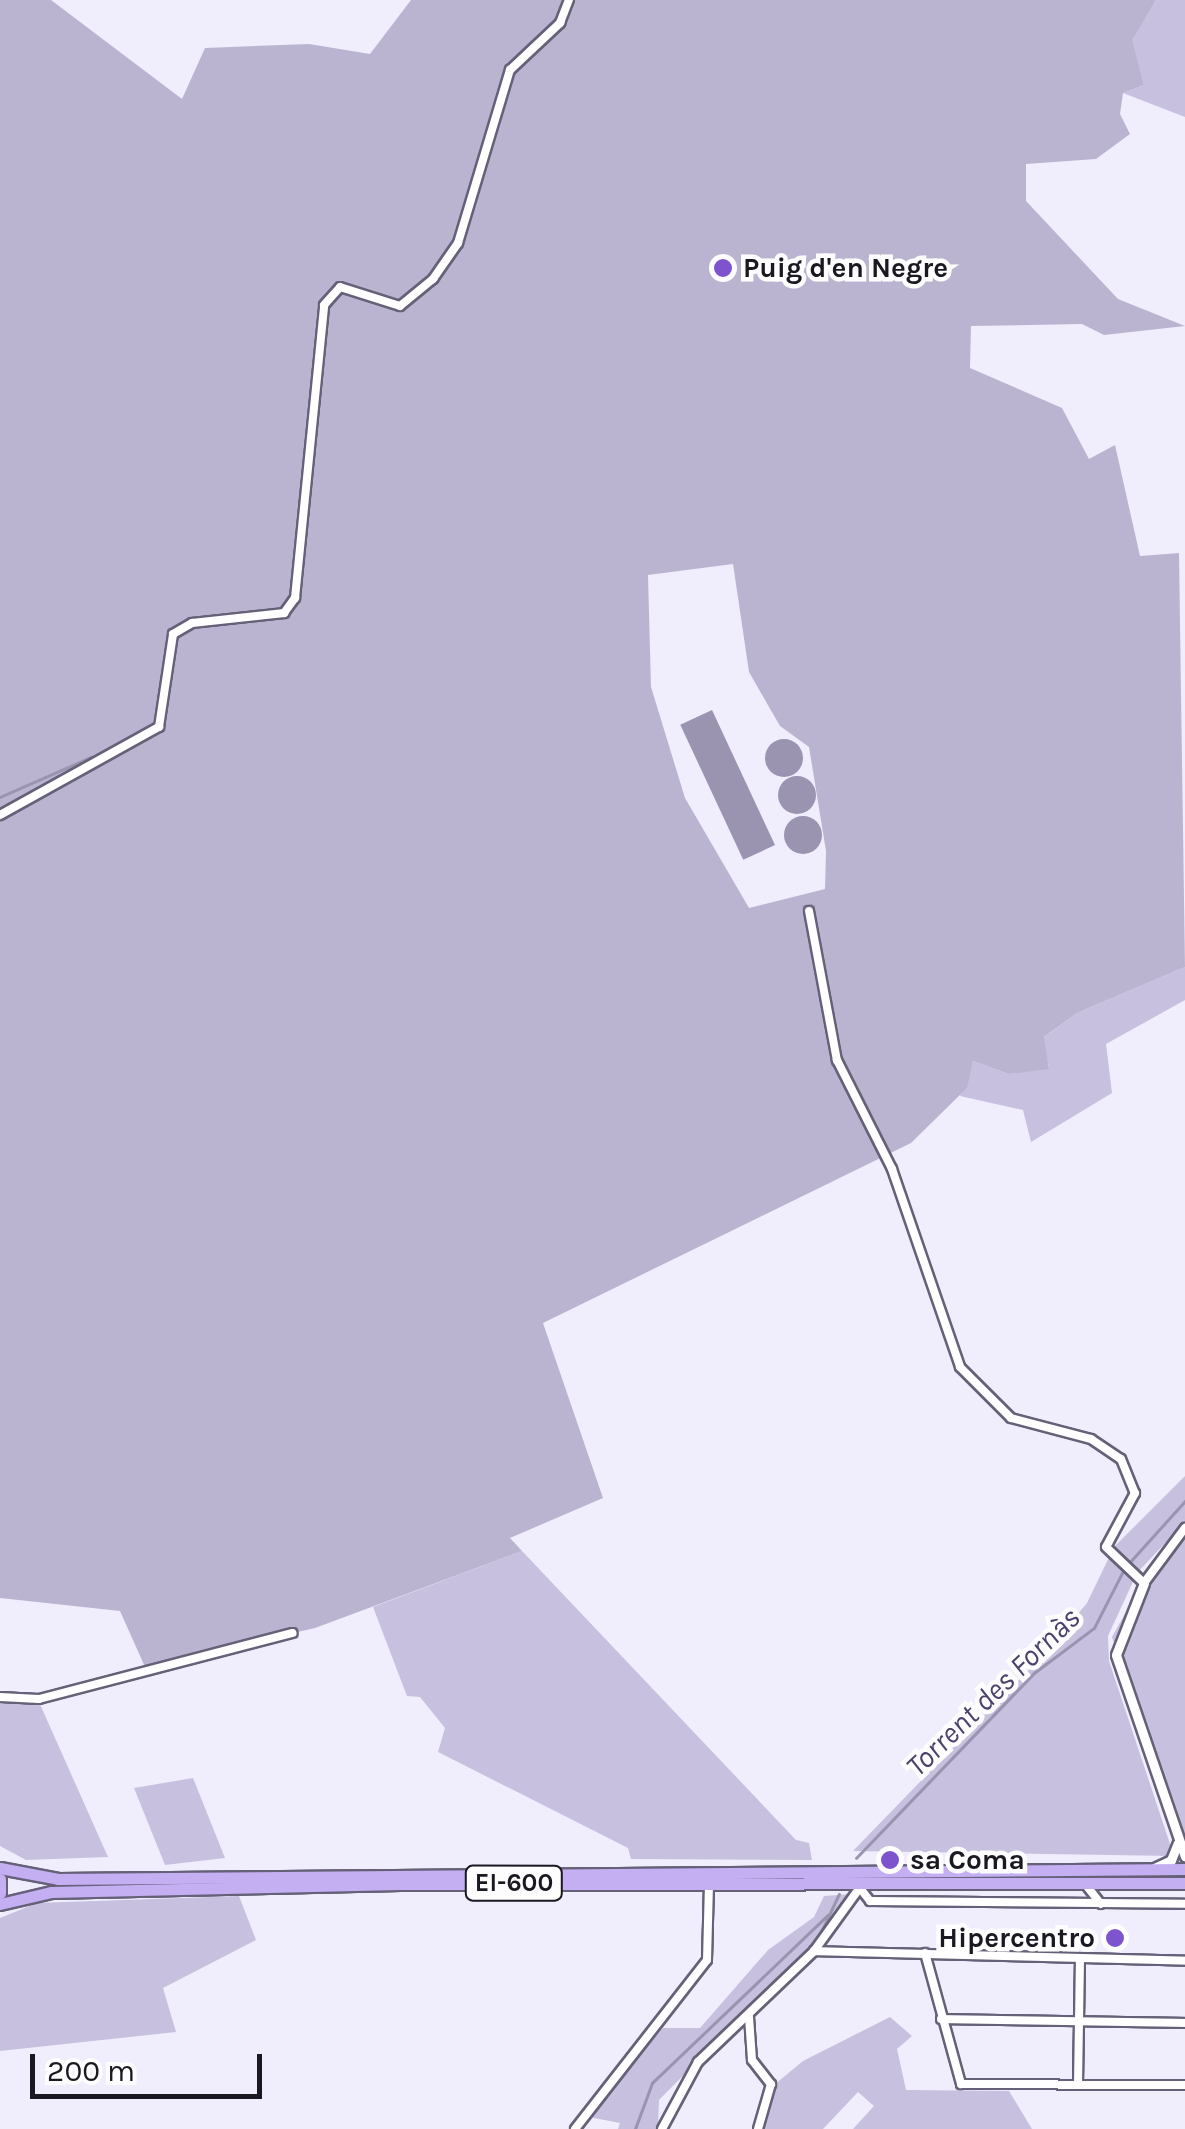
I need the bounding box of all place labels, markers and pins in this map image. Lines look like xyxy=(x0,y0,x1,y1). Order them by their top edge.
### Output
place label: Puig d'en Negre xyxy=(743,251,948,285)
marker: Puig d'en Negre xyxy=(712,257,734,279)
place label: sa Coma xyxy=(910,1843,1025,1877)
marker: sa Coma xyxy=(879,1849,901,1871)
place label: Hipercentro xyxy=(938,1921,1095,1955)
marker: Hipercentro xyxy=(1104,1927,1126,1949)

